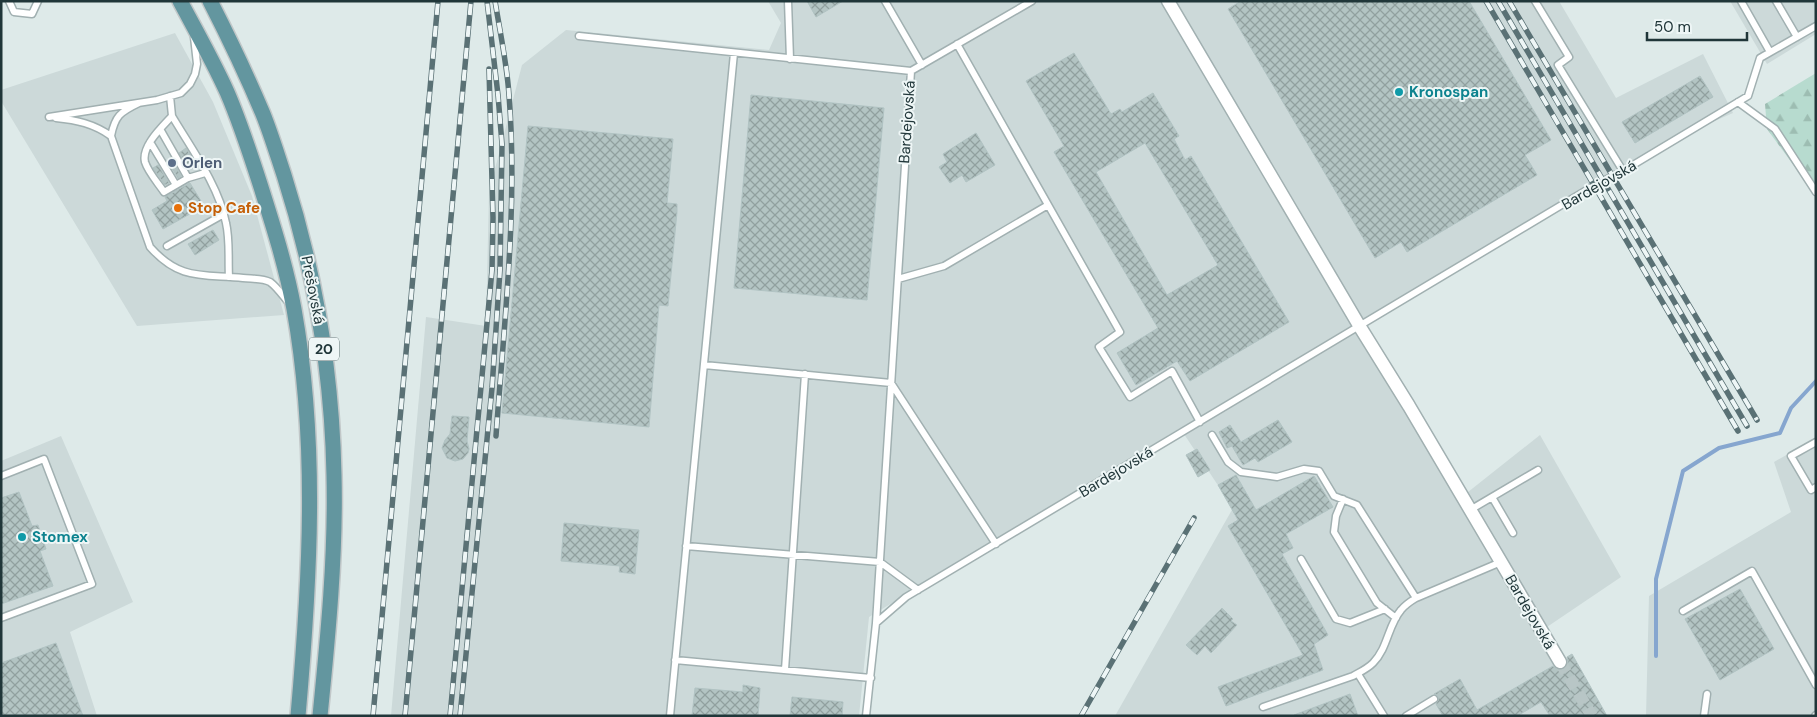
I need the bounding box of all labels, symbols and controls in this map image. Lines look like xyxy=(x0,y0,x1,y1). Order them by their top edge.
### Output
scale bar xyxy=(1647,10,1747,42)
text: 50 m xyxy=(1654,17,1691,37)
street label: Bardejovská xyxy=(894,80,920,164)
place label: Kronospan xyxy=(1409,82,1488,102)
marker: Kronospan xyxy=(1393,86,1405,98)
place label: Orlen xyxy=(182,153,222,173)
street label: Bardejovská xyxy=(1558,156,1640,214)
marker: Orlen xyxy=(166,157,178,169)
place label: Stop Cafe xyxy=(188,198,260,218)
marker: Stop Cafe xyxy=(172,202,184,214)
street label: Prešovská xyxy=(297,254,329,326)
road number: 20 xyxy=(309,338,339,360)
street label: Bardejovská xyxy=(1075,442,1157,502)
place label: Stomex xyxy=(32,527,88,547)
marker: Stomex xyxy=(16,531,28,543)
street label: Bardejovská xyxy=(1501,571,1559,653)

